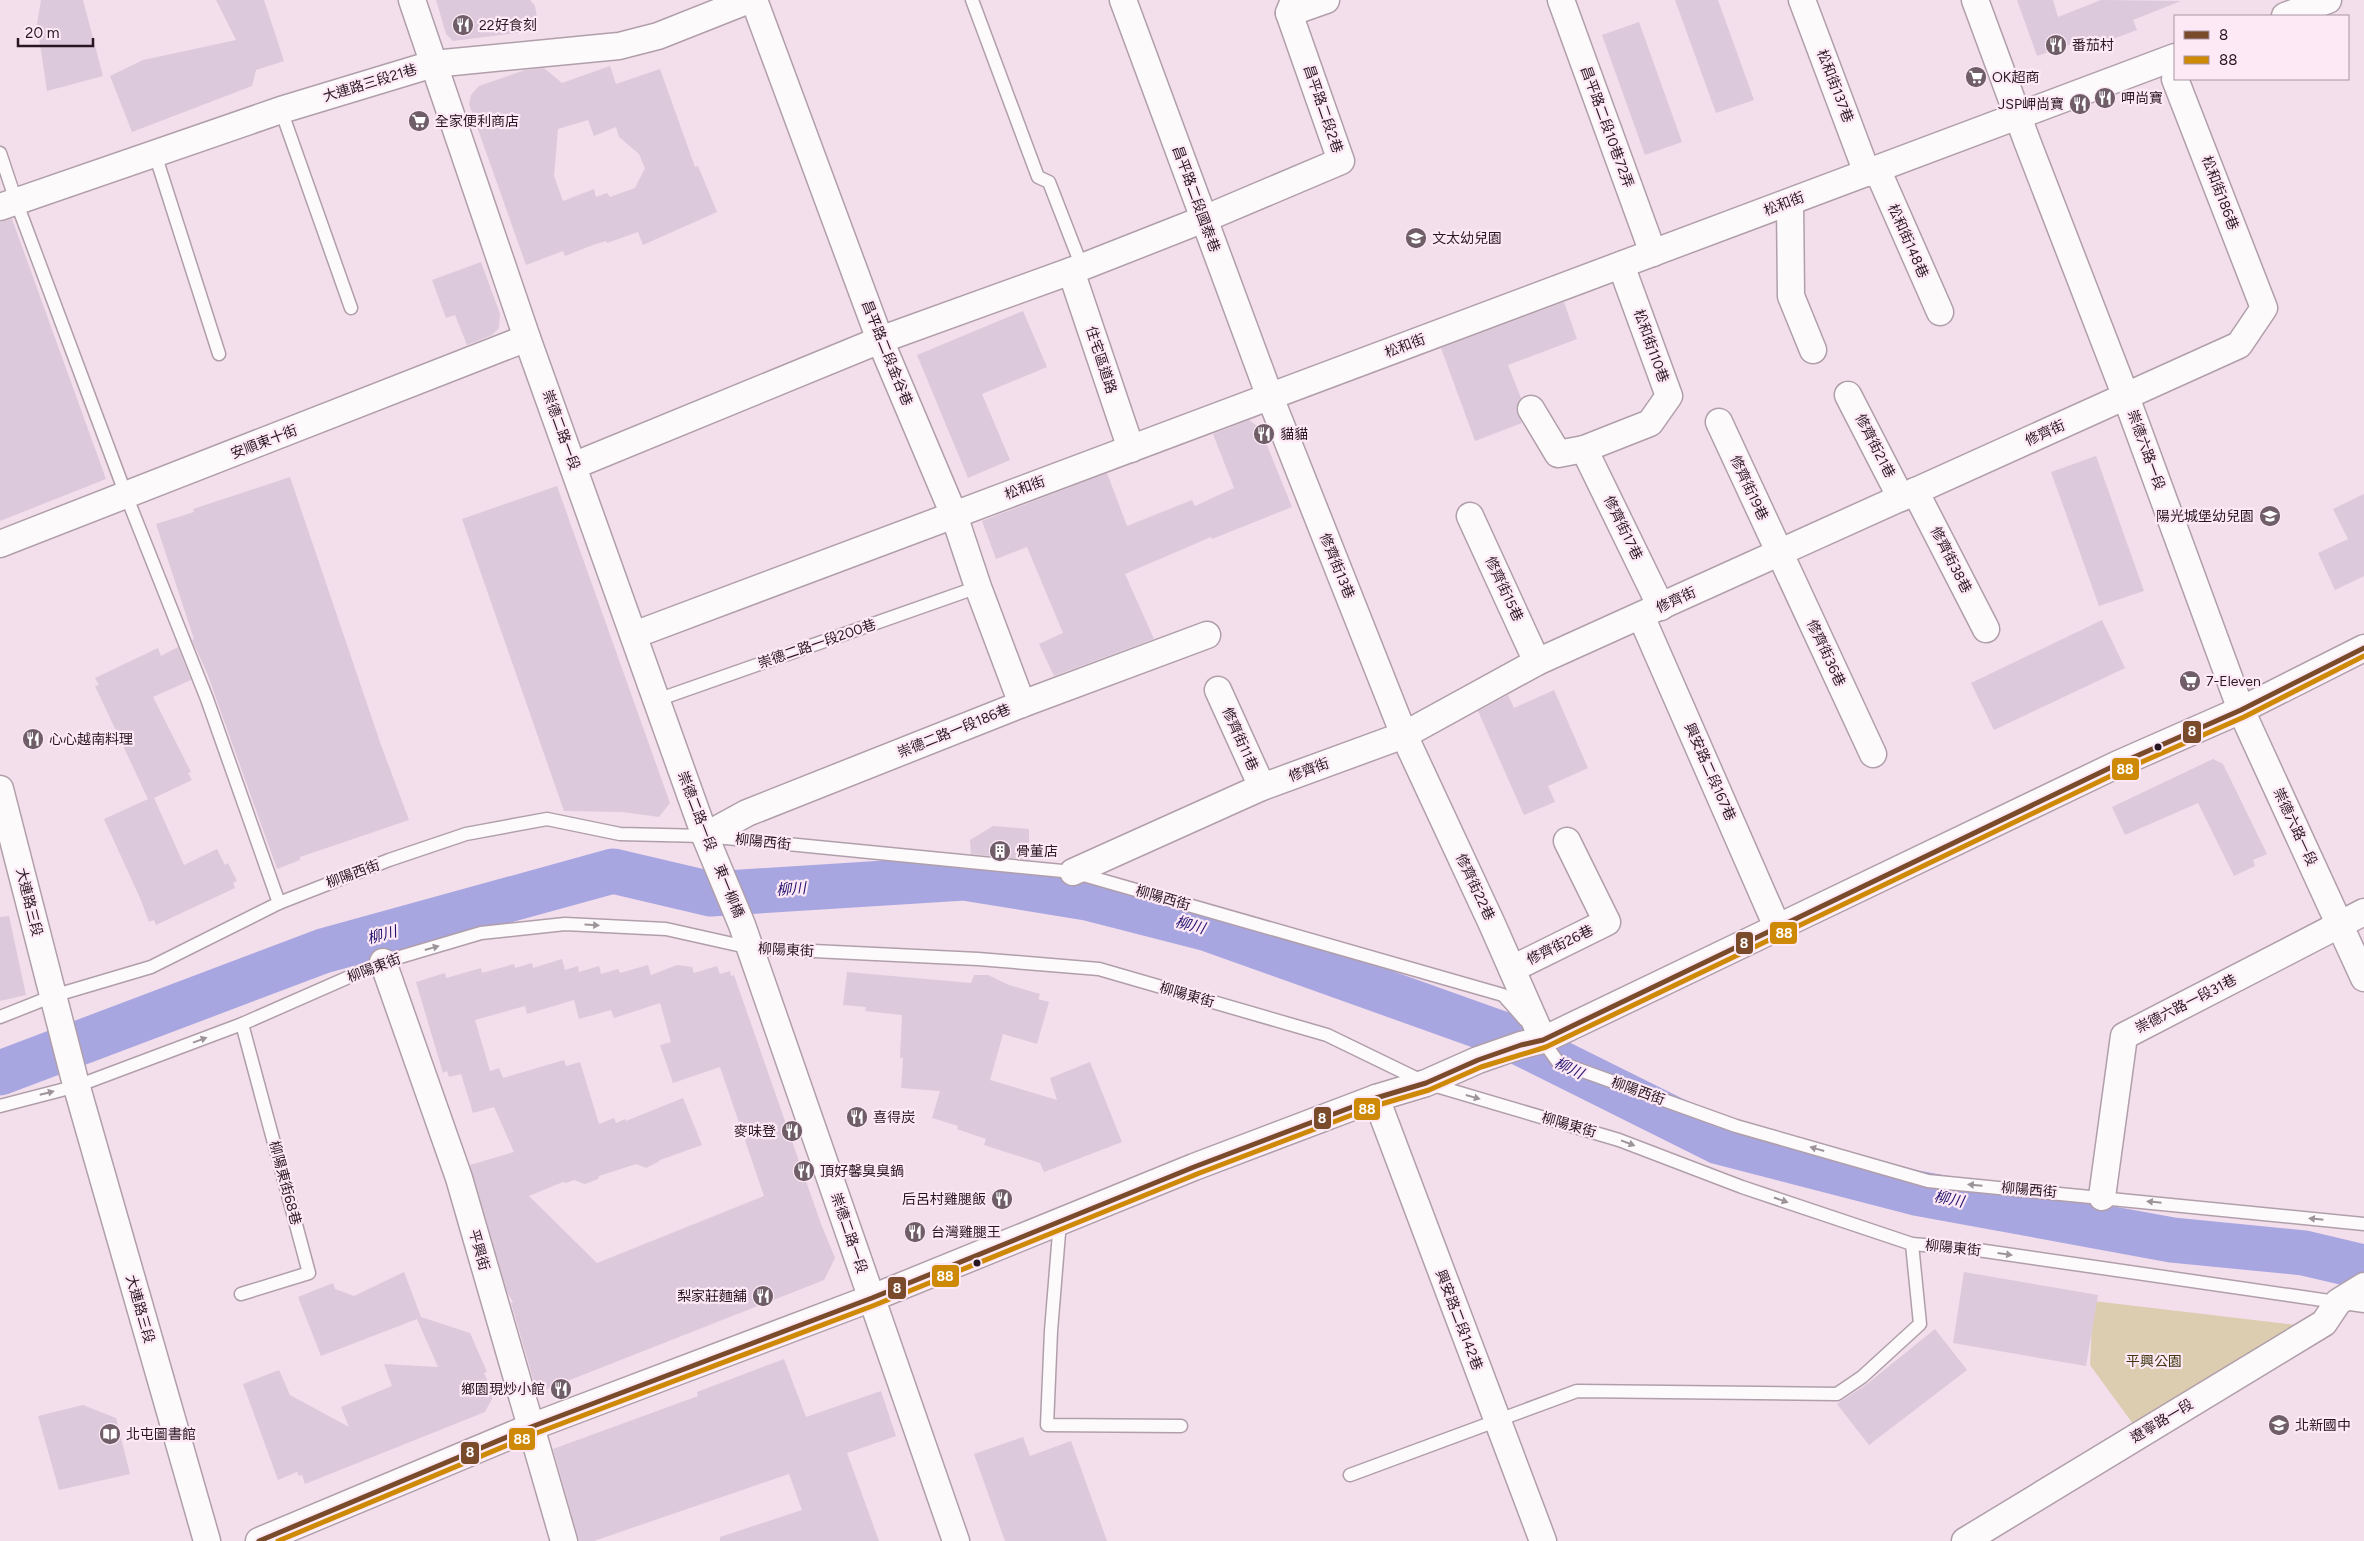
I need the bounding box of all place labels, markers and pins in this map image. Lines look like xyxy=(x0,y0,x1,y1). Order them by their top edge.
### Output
restaurant icon: 22好食刻 xyxy=(451,13,475,37)
place label: 22好食刻 xyxy=(479,17,537,34)
restaurant icon: 番茄村 xyxy=(2044,33,2068,57)
place label: 番茄村 xyxy=(2072,37,2114,54)
supermarket icon: OK超商 xyxy=(1964,65,1988,89)
place label: OK超商 xyxy=(1992,69,2039,86)
restaurant icon: 呷尚寶 xyxy=(2093,86,2117,110)
place label: 呷尚寶 xyxy=(2121,90,2163,107)
restaurant icon: JSP岬尚寶 xyxy=(2068,92,2092,116)
place label: JSP岬尚寶 xyxy=(1998,96,2064,113)
supermarket icon: 全家便利商店 xyxy=(407,109,431,133)
place label: 全家便利商店 xyxy=(435,113,519,130)
school or university icon: 文太幼兒園 xyxy=(1404,226,1428,250)
place label: 文太幼兒園 xyxy=(1432,230,1502,247)
restaurant icon: 貓貓 xyxy=(1252,422,1276,446)
place label: 貓貓 xyxy=(1280,426,1308,443)
school or university icon: 陽光城堡幼兒園 xyxy=(2258,504,2282,528)
place label: 陽光城堡幼兒園 xyxy=(2156,508,2254,525)
supermarket icon: 7-Eleven xyxy=(2178,669,2202,693)
place label: 7-Eleven xyxy=(2206,673,2261,690)
restaurant icon: 心心越南料理 xyxy=(21,727,45,751)
place label: 心心越南料理 xyxy=(49,731,133,748)
unlabelled marker xyxy=(2153,742,2163,752)
building icon: 骨董店 xyxy=(988,839,1012,863)
place label: 骨董店 xyxy=(1016,843,1058,860)
restaurant icon: 喜得炭 xyxy=(845,1105,869,1129)
place label: 喜得炭 xyxy=(873,1109,915,1126)
restaurant icon: 麥味登 xyxy=(780,1119,804,1143)
place label: 麥味登 xyxy=(734,1123,776,1140)
restaurant icon: 頂好馨臭臭鍋 xyxy=(792,1159,816,1183)
place label: 頂好馨臭臭鍋 xyxy=(820,1163,904,1180)
restaurant icon: 后呂村雞腿飯 xyxy=(990,1187,1014,1211)
place label: 后呂村雞腿飯 xyxy=(902,1191,986,1208)
restaurant icon: 台灣雞腿王 xyxy=(903,1220,927,1244)
place label: 台灣雞腿王 xyxy=(931,1224,1001,1241)
unlabelled marker xyxy=(972,1258,982,1268)
restaurant icon: 梨家莊麵舖 xyxy=(751,1284,775,1308)
place label: 梨家莊麵舖 xyxy=(677,1288,747,1305)
restaurant icon: 鄉園現炒小館 xyxy=(549,1377,573,1401)
place label: 鄉園現炒小館 xyxy=(461,1381,545,1398)
school or university icon: 北新國中 xyxy=(2267,1413,2291,1437)
place label: 北新國中 xyxy=(2295,1417,2351,1434)
library icon: 北屯圖書館 xyxy=(98,1422,122,1446)
place label: 北屯圖書館 xyxy=(126,1426,196,1443)

